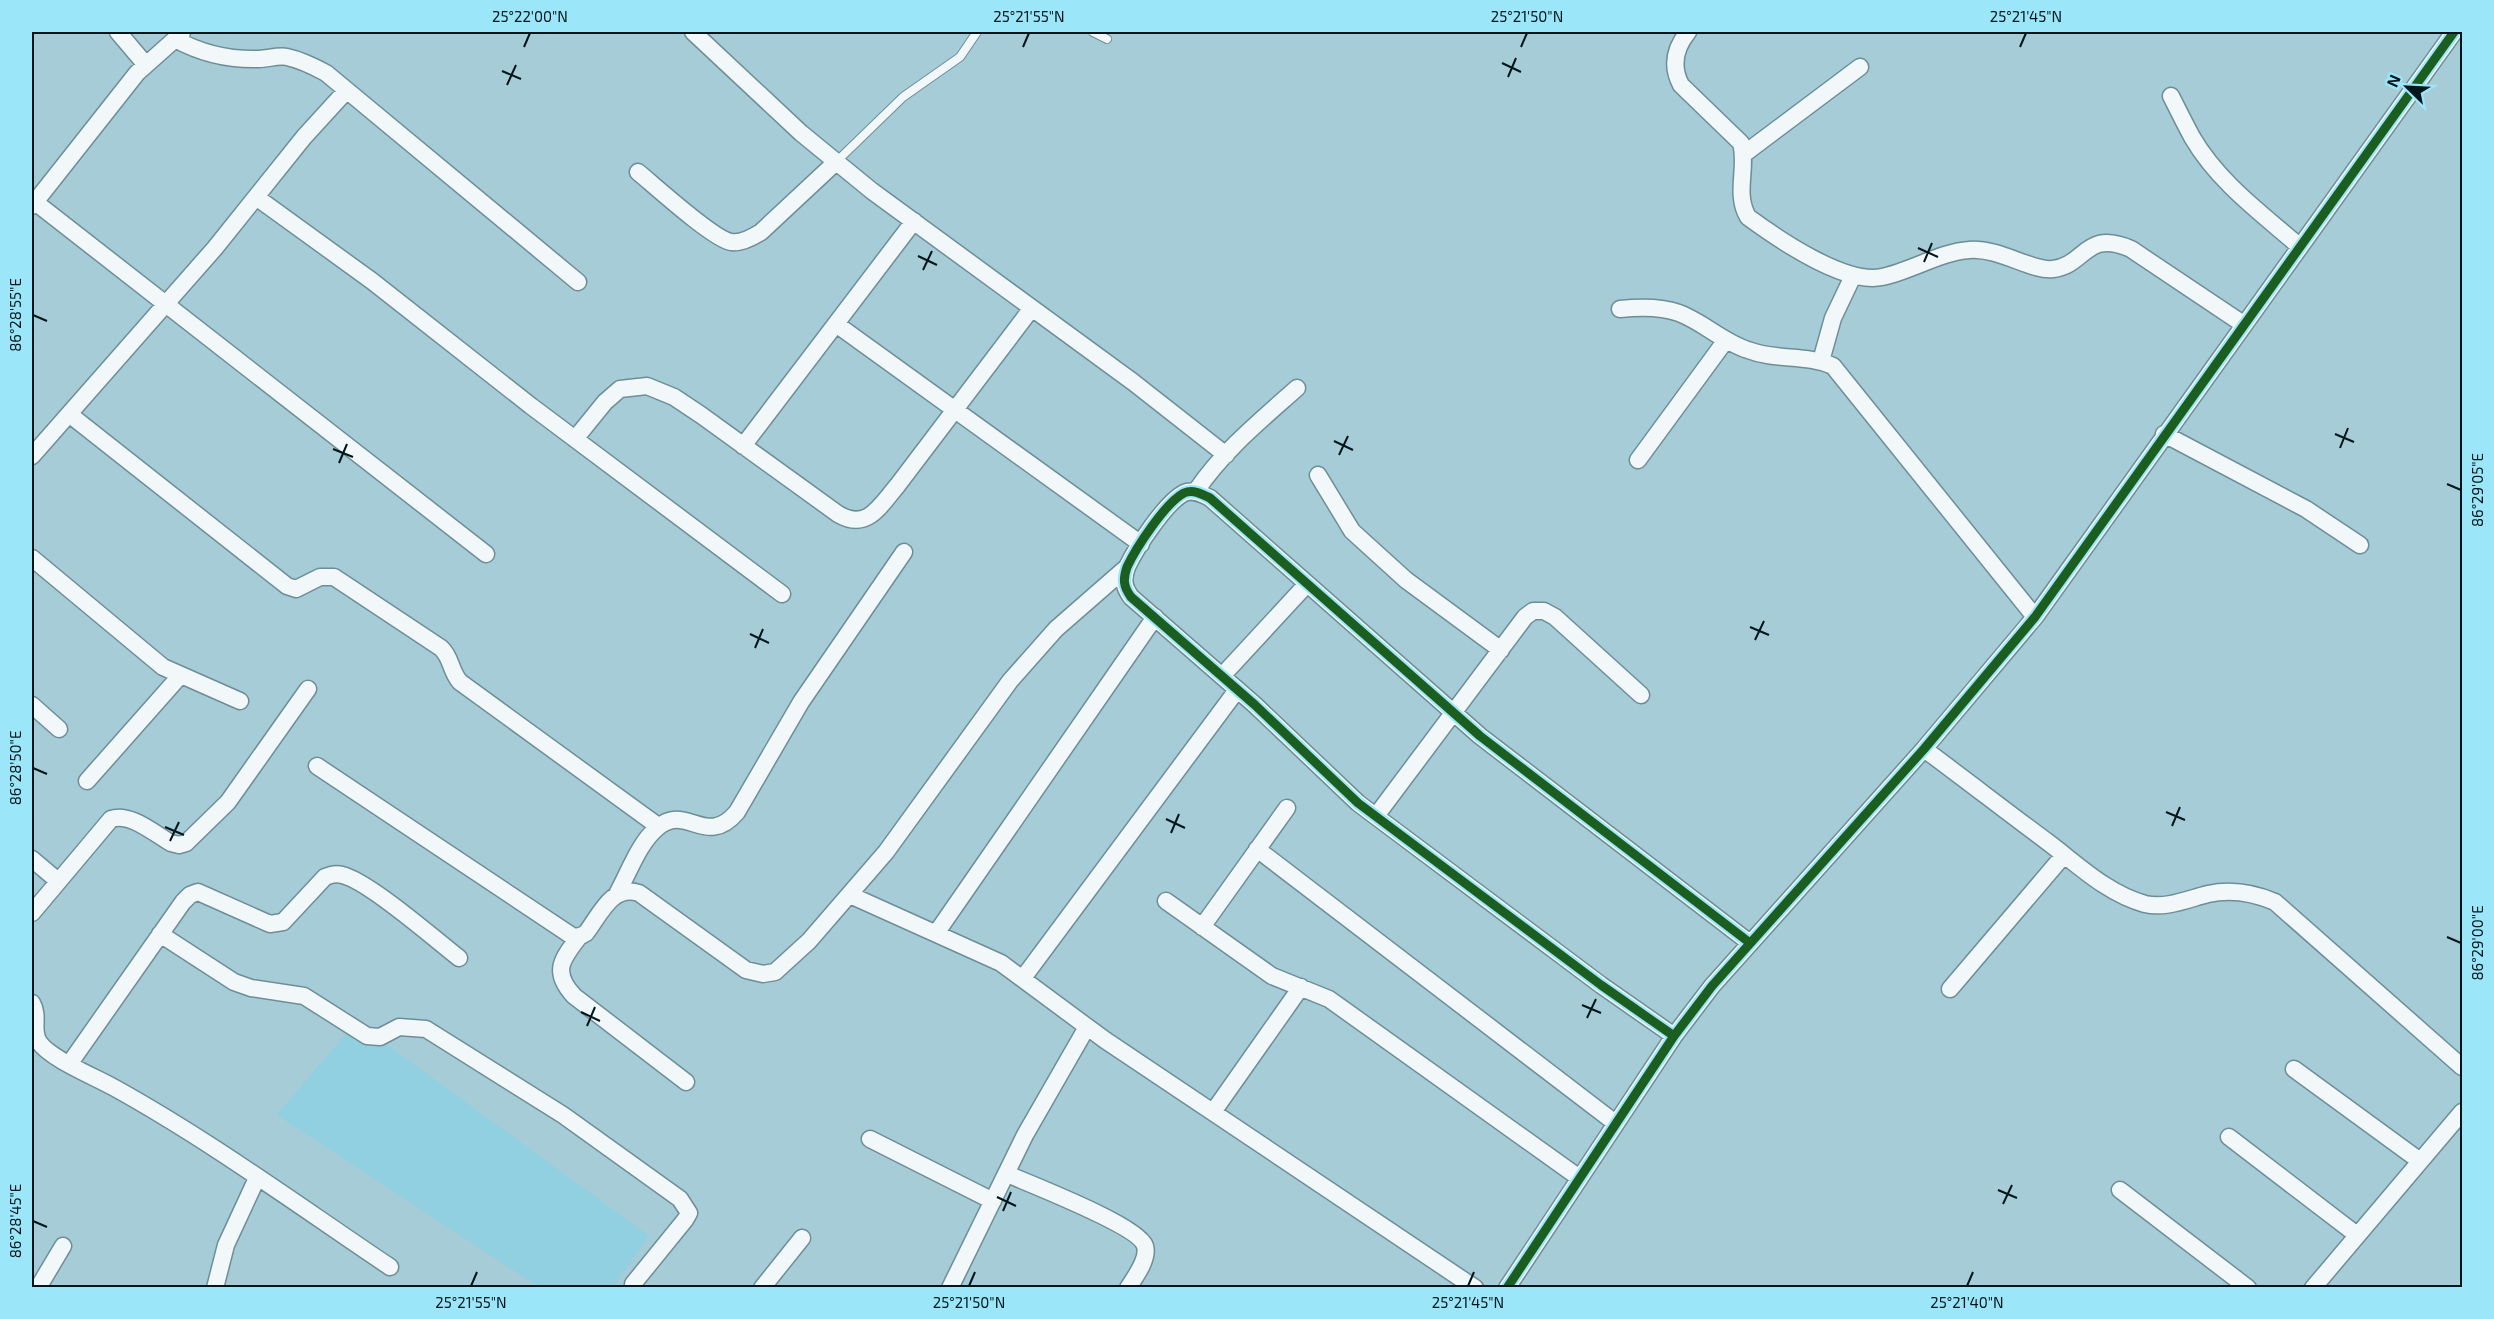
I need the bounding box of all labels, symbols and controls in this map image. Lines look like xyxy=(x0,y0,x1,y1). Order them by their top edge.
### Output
text: 25°22'00"N xyxy=(492,7,568,25)
text: 25°21'55"N xyxy=(993,7,1065,25)
text: 25°21'50"N xyxy=(1491,7,1563,25)
text: 25°21'45"N xyxy=(1990,7,2062,25)
north arrow xyxy=(2377,57,2437,117)
text: N xyxy=(2382,72,2404,90)
text: 86°28'55"E xyxy=(6,278,24,352)
text: 86°29'05"E xyxy=(2468,453,2486,527)
text: 86°28'50"E xyxy=(6,731,24,805)
text: 86°29'00"E xyxy=(2468,905,2486,981)
text: 86°28'45"E xyxy=(6,1184,24,1258)
text: 25°21'55"N xyxy=(435,1293,507,1311)
text: 25°21'50"N xyxy=(933,1293,1005,1311)
text: 25°21'45"N xyxy=(1432,1293,1504,1311)
text: 25°21'40"N xyxy=(1930,1293,2004,1311)

